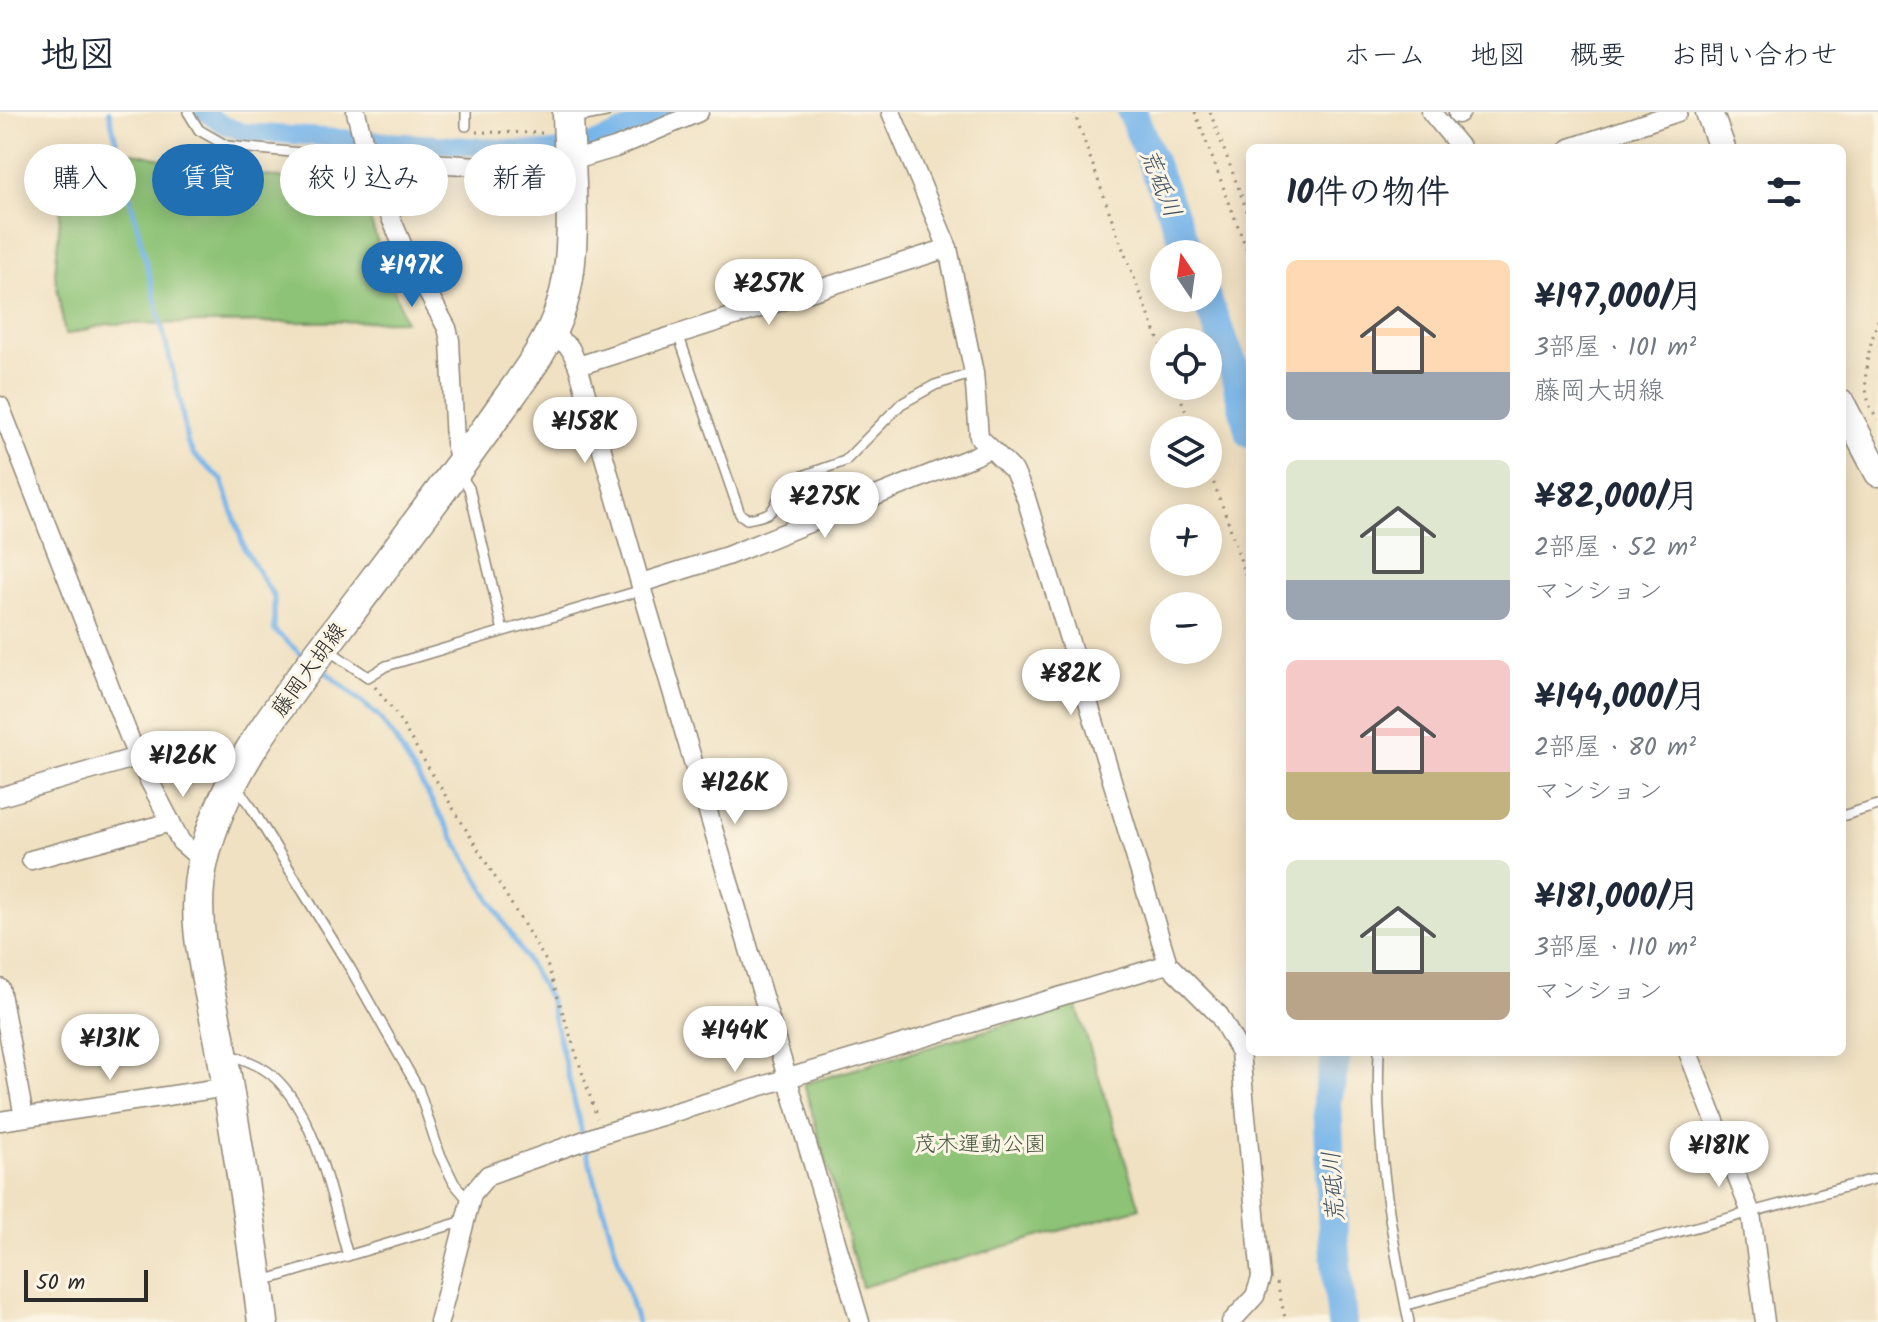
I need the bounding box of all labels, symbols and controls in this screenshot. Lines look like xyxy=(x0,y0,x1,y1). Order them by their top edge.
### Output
text: 地図 xyxy=(40,27,116,87)
text: ホーム xyxy=(1343,34,1426,79)
text: 地図 xyxy=(1470,34,1526,79)
text: 概要 xyxy=(1570,34,1626,79)
text: お問い合わせ xyxy=(1670,34,1838,79)
water label: 荒砥川 xyxy=(1128,143,1191,224)
chip: 購入 xyxy=(24,144,136,216)
chip: 賃貸 xyxy=(152,144,264,216)
chip: 絞り込み xyxy=(280,144,448,216)
chip: 新着 xyxy=(464,144,576,216)
text: 10件の物件 xyxy=(1286,167,1450,221)
icon: filters xyxy=(1762,170,1806,214)
north arrow xyxy=(1150,240,1222,312)
map controls xyxy=(1150,240,1222,664)
pin: ¥197K xyxy=(356,241,468,309)
text: ¥197K xyxy=(380,246,444,288)
pin: ¥257K xyxy=(713,259,825,327)
text: ¥257K xyxy=(733,264,805,306)
text: ¥197,000/月 xyxy=(1534,271,1703,325)
icon: home xyxy=(1350,292,1446,388)
text: 3部屋 · 101 m² xyxy=(1534,327,1696,369)
button: locate xyxy=(1150,328,1222,400)
text: 藤岡大胡線 xyxy=(1534,371,1664,413)
pin: ¥158K xyxy=(529,397,641,465)
text: ¥158K xyxy=(551,402,619,444)
button: layers xyxy=(1150,416,1222,488)
text: ¥82,000/月 xyxy=(1534,471,1700,525)
pin: ¥275K xyxy=(769,472,881,540)
text: ¥275K xyxy=(789,477,861,519)
icon: home xyxy=(1350,492,1446,588)
button: + xyxy=(1150,504,1222,576)
text: 2部屋 · 52 m² xyxy=(1534,527,1696,569)
text: マンション xyxy=(1534,571,1663,613)
button: − xyxy=(1150,592,1222,664)
street label: 藤岡大胡線 xyxy=(264,616,357,725)
pin: ¥82K xyxy=(1024,649,1118,717)
text: ¥82K xyxy=(1040,654,1102,696)
text: ¥144,000/月 xyxy=(1534,671,1707,725)
icon: home xyxy=(1350,692,1446,788)
text: 2部屋 · 80 m² xyxy=(1534,727,1696,769)
pin: ¥126K xyxy=(127,731,239,799)
text: ¥126K xyxy=(149,736,217,778)
pin: ¥126K xyxy=(679,758,791,826)
text: ¥126K xyxy=(701,763,769,805)
text: マンション xyxy=(1534,771,1663,813)
text: ¥181,000/月 xyxy=(1534,871,1700,925)
icon: home xyxy=(1350,892,1446,988)
text: 3部屋 · 110 m² xyxy=(1534,927,1696,969)
text: マンション xyxy=(1534,971,1663,1013)
pin: ¥144K xyxy=(679,1006,791,1074)
text: ¥144K xyxy=(701,1011,769,1053)
pin: ¥131K xyxy=(54,1014,166,1082)
text: ¥131K xyxy=(79,1019,141,1061)
pin: ¥181K xyxy=(1663,1121,1775,1189)
text: ¥181K xyxy=(1688,1126,1750,1168)
park label: 茂木運動公園 xyxy=(914,1128,1046,1163)
water label: 荒砥川 xyxy=(1313,1150,1356,1224)
scale bar xyxy=(24,1266,148,1302)
text: 50 m xyxy=(36,1266,85,1301)

